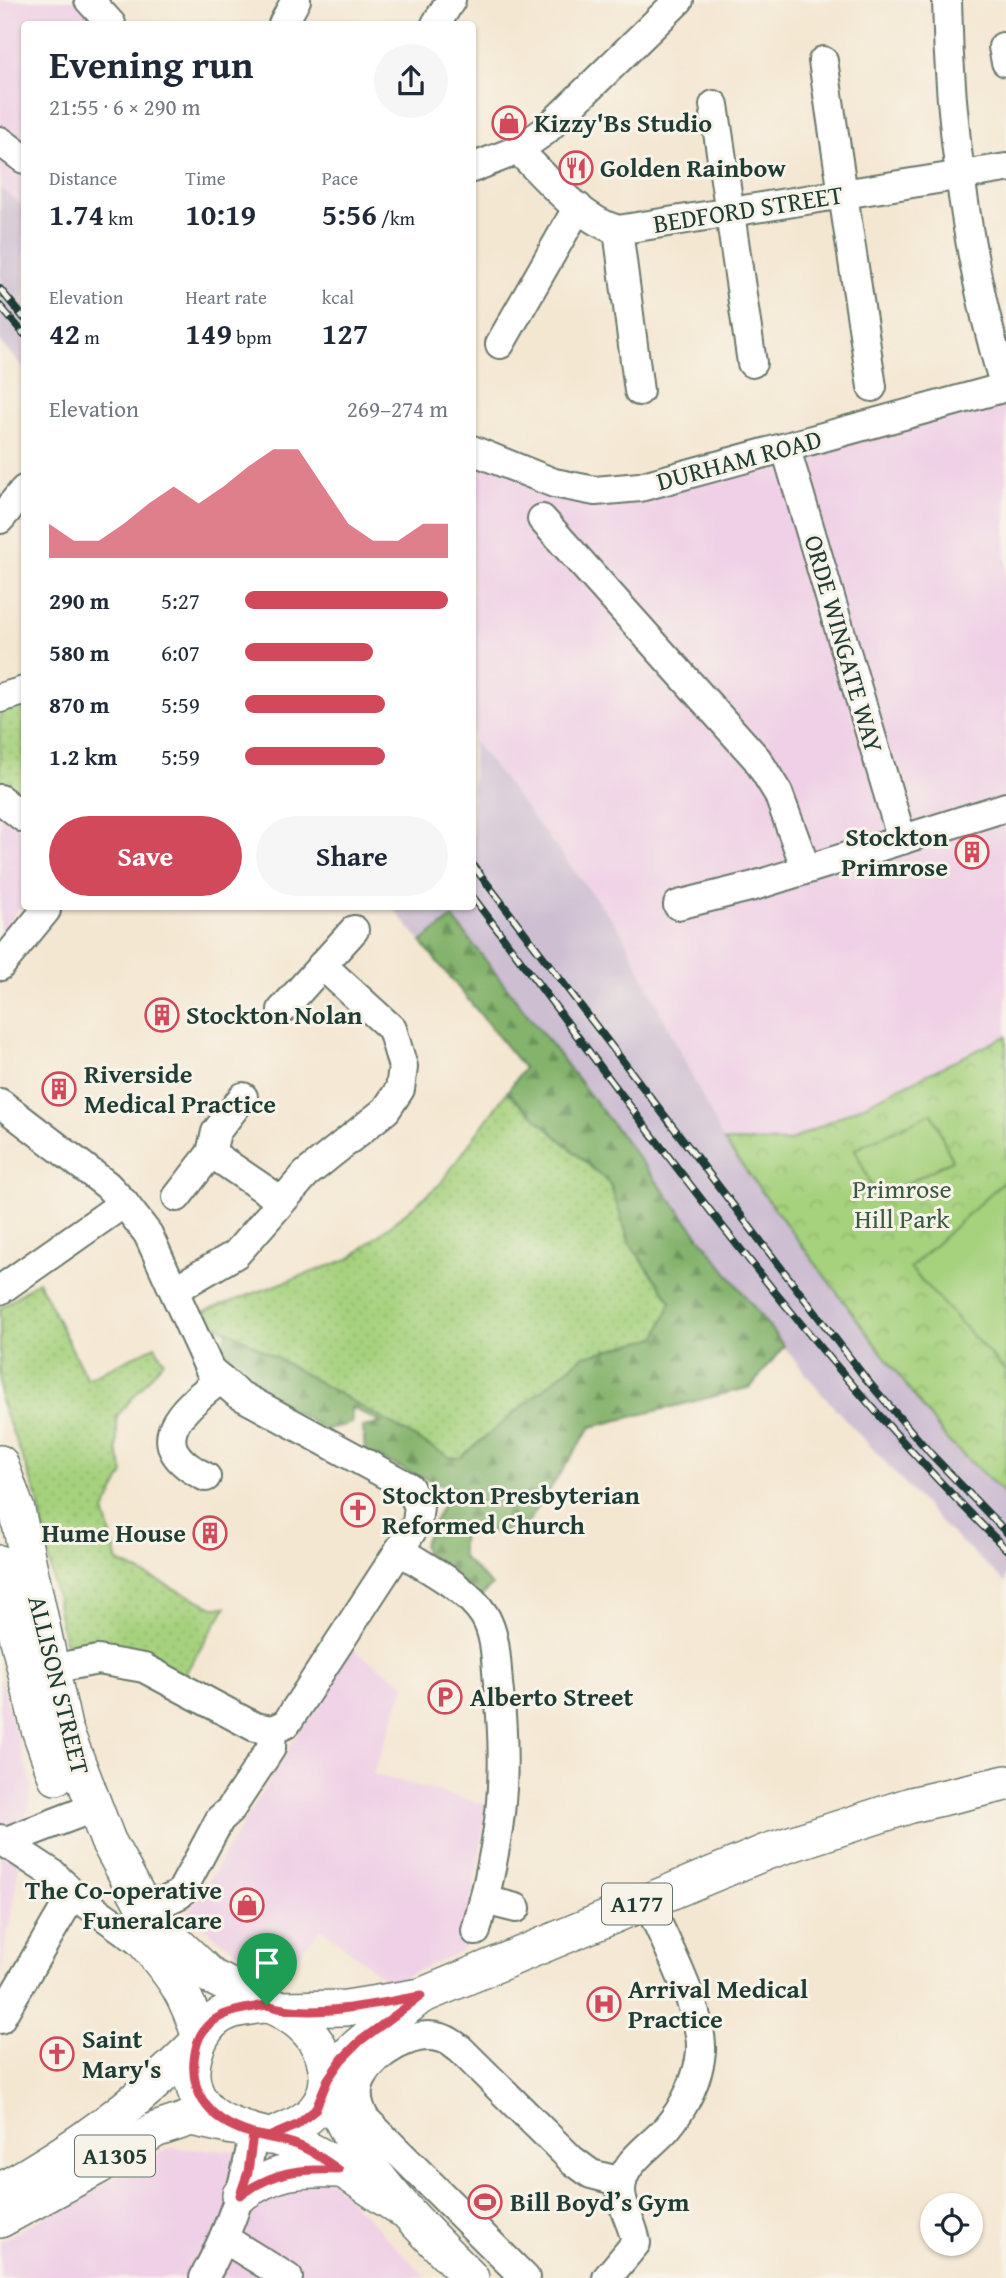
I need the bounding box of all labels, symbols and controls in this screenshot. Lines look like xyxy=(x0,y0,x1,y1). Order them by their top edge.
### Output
text: Evening run xyxy=(49,36,253,92)
button: share xyxy=(374,44,448,118)
text: 21:55 · 6 × 290 m xyxy=(49,90,201,123)
place label: Kizzy'Bs Studio xyxy=(534,103,712,142)
shop icon: Kizzy'Bs Studio xyxy=(490,104,528,142)
place label: Golden Rainbow xyxy=(600,148,786,187)
restaurant icon: Golden Rainbow xyxy=(557,149,595,187)
text: Distance xyxy=(49,164,117,192)
text: Time xyxy=(185,164,226,192)
text: Pace xyxy=(322,164,358,192)
street label: BEDFORD STREET xyxy=(650,174,846,243)
text: 1.74 xyxy=(49,192,104,236)
text: 10:19 xyxy=(185,192,256,236)
text: 5:56 xyxy=(322,192,377,236)
text: km xyxy=(104,204,133,232)
text: /km xyxy=(377,204,415,232)
text: Elevation xyxy=(49,283,123,311)
text: Heart rate xyxy=(185,283,267,311)
text: kcal xyxy=(322,283,354,311)
text: 42 xyxy=(49,311,80,355)
text: 149 xyxy=(185,311,232,355)
text: 127 xyxy=(322,311,368,355)
text: m xyxy=(80,323,100,351)
text: bpm xyxy=(232,323,272,351)
text: Elevation xyxy=(49,392,139,425)
text: 269–274 m xyxy=(347,392,448,425)
street label: DURHAM ROAD xyxy=(652,419,826,500)
street label: ORDE WINGATE WAY xyxy=(795,530,894,758)
text: 290 m xyxy=(49,584,110,617)
text: 5:27 xyxy=(161,584,200,617)
text: 580 m xyxy=(49,636,110,669)
text: 6:07 xyxy=(161,636,200,669)
text: 870 m xyxy=(49,688,110,721)
text: 5:59 xyxy=(161,688,200,721)
text: 1.2 km xyxy=(49,740,117,773)
text: 5:59 xyxy=(161,740,200,773)
button: Save xyxy=(49,816,242,896)
button: Share xyxy=(256,816,448,896)
place label: Stockton Primrose xyxy=(841,817,949,886)
building icon: Stockton Primrose xyxy=(953,833,991,871)
place label: Stockton Nolan xyxy=(186,995,363,1034)
building icon: Stockton Nolan xyxy=(143,996,181,1034)
place label: Riverside Medical Practice xyxy=(84,1054,276,1123)
building icon: Riverside Medical Practice xyxy=(40,1070,78,1108)
park label: Primrose Hill Park xyxy=(852,1169,952,1238)
place label: Stockton Presbyterian Reformed Church xyxy=(382,1475,641,1544)
church icon: Stockton Presbyterian Reformed Church xyxy=(339,1491,377,1529)
place label: Hume House xyxy=(42,1513,186,1552)
building icon: Hume House xyxy=(191,1514,229,1552)
street label: ALLISON STREET xyxy=(18,1591,101,1779)
place label: Alberto Street xyxy=(470,1677,634,1716)
parking icon: Alberto Street xyxy=(426,1678,464,1716)
place label: The Co-operative Funeralcare xyxy=(25,1870,222,1939)
road number: A177 xyxy=(602,1884,672,1924)
shop icon: The Co-operative Funeralcare xyxy=(228,1886,266,1924)
pin xyxy=(237,1933,297,2005)
icon: arrive xyxy=(248,1944,286,1982)
place label: Arrival Medical Practice xyxy=(628,1969,808,2038)
hospital icon: Arrival Medical Practice xyxy=(585,1985,623,2023)
place label: Saint Mary's xyxy=(82,2019,161,2088)
church icon: Saint Mary's xyxy=(38,2035,76,2073)
road number: A1305 xyxy=(75,2136,155,2176)
place label: Bill Boyd’s Gym xyxy=(510,2182,690,2221)
sports icon: Bill Boyd’s Gym xyxy=(466,2183,504,2221)
map controls xyxy=(920,2193,983,2256)
button: locate xyxy=(920,2193,983,2256)

